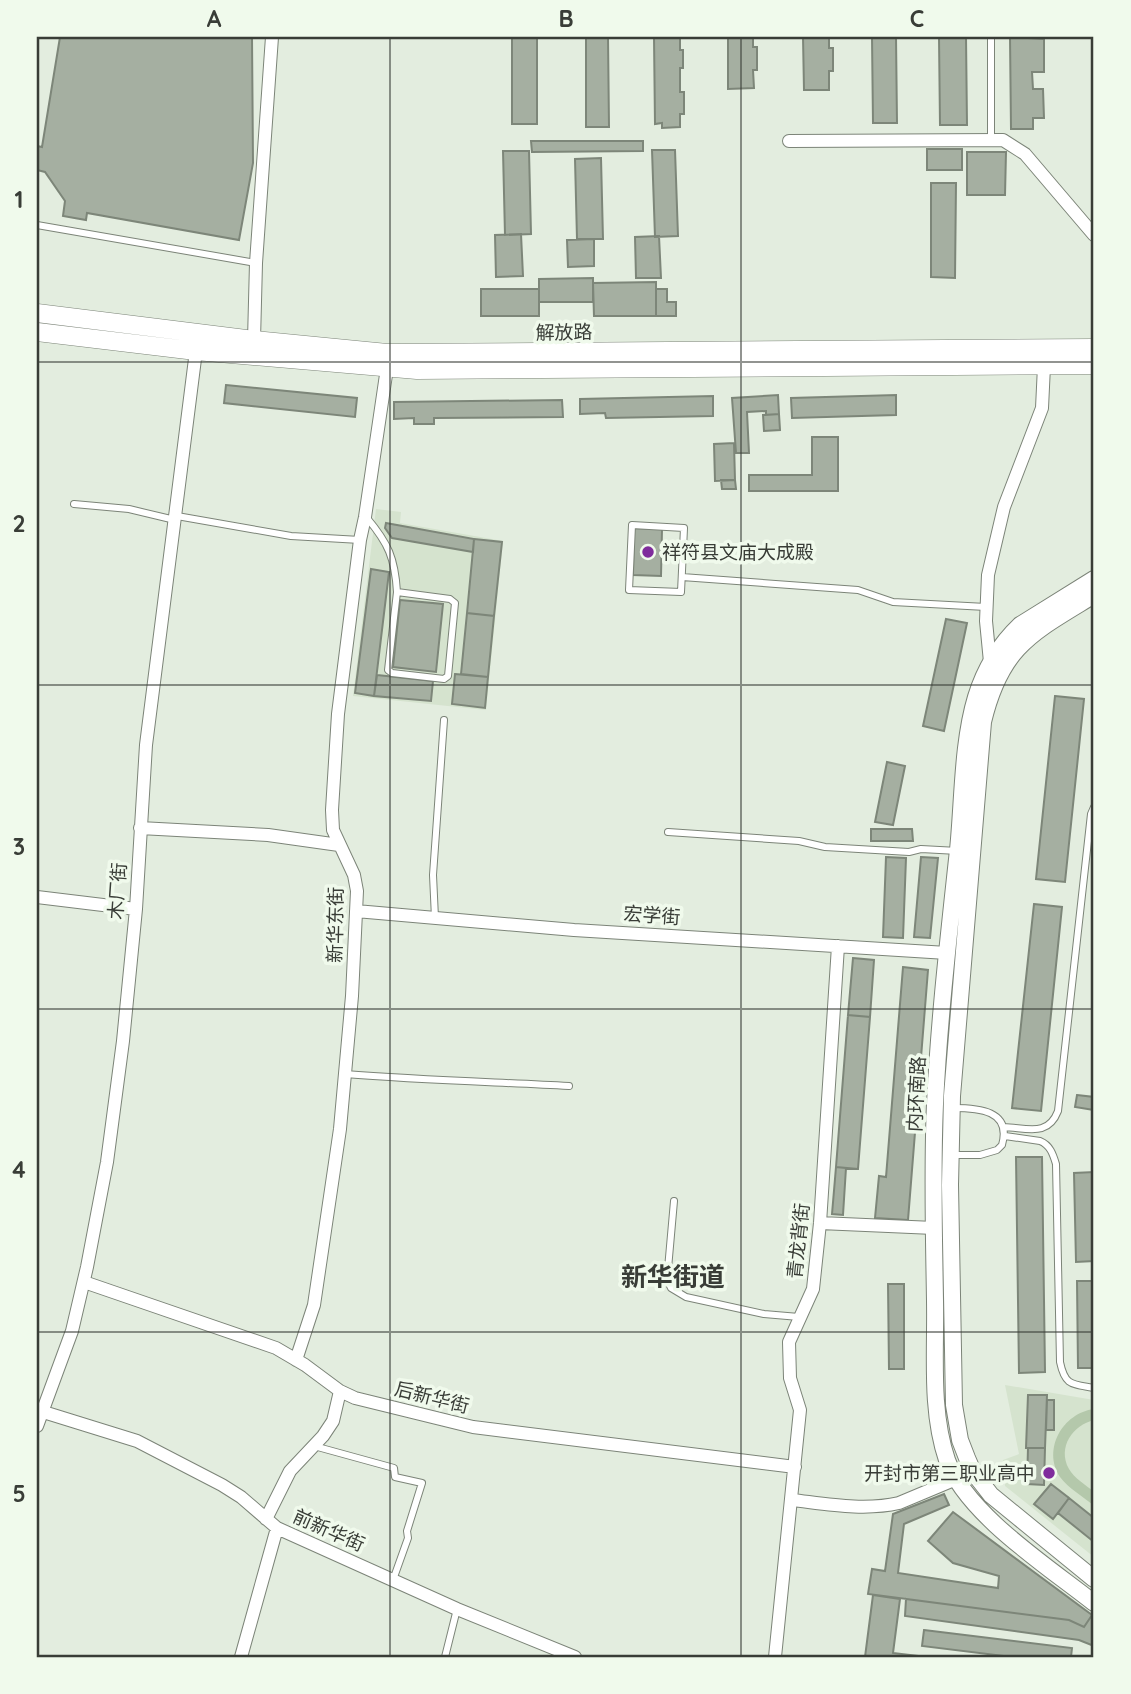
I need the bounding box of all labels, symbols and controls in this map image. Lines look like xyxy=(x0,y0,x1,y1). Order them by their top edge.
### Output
text: A xyxy=(207,4,222,33)
text: B xyxy=(558,4,574,33)
text: C xyxy=(910,4,924,33)
text: 1 xyxy=(15,185,23,214)
street label: 解放路 xyxy=(535,320,593,344)
text: 2 xyxy=(12,509,26,538)
place label: 祥符县文庙大成殿 xyxy=(662,540,814,564)
marker: 祥符县文庙大成殿 xyxy=(640,544,656,560)
text: 3 xyxy=(13,832,25,861)
street label: 木厂街 xyxy=(103,862,131,920)
street label: 新华东街 xyxy=(322,887,348,963)
street label: 宏学街 xyxy=(623,901,681,929)
street label: 内环南路 xyxy=(902,1055,930,1133)
text: 4 xyxy=(12,1155,26,1184)
street label: 青龙背街 xyxy=(782,1202,814,1280)
district label: 新华街道 xyxy=(621,1260,725,1293)
street label: 后新华街 xyxy=(392,1376,472,1418)
place label: 开封市第三职业高中 xyxy=(864,1461,1035,1485)
marker: 开封市第三职业高中 xyxy=(1041,1465,1057,1481)
text: 5 xyxy=(12,1479,26,1508)
street label: 前新华街 xyxy=(289,1504,369,1556)

